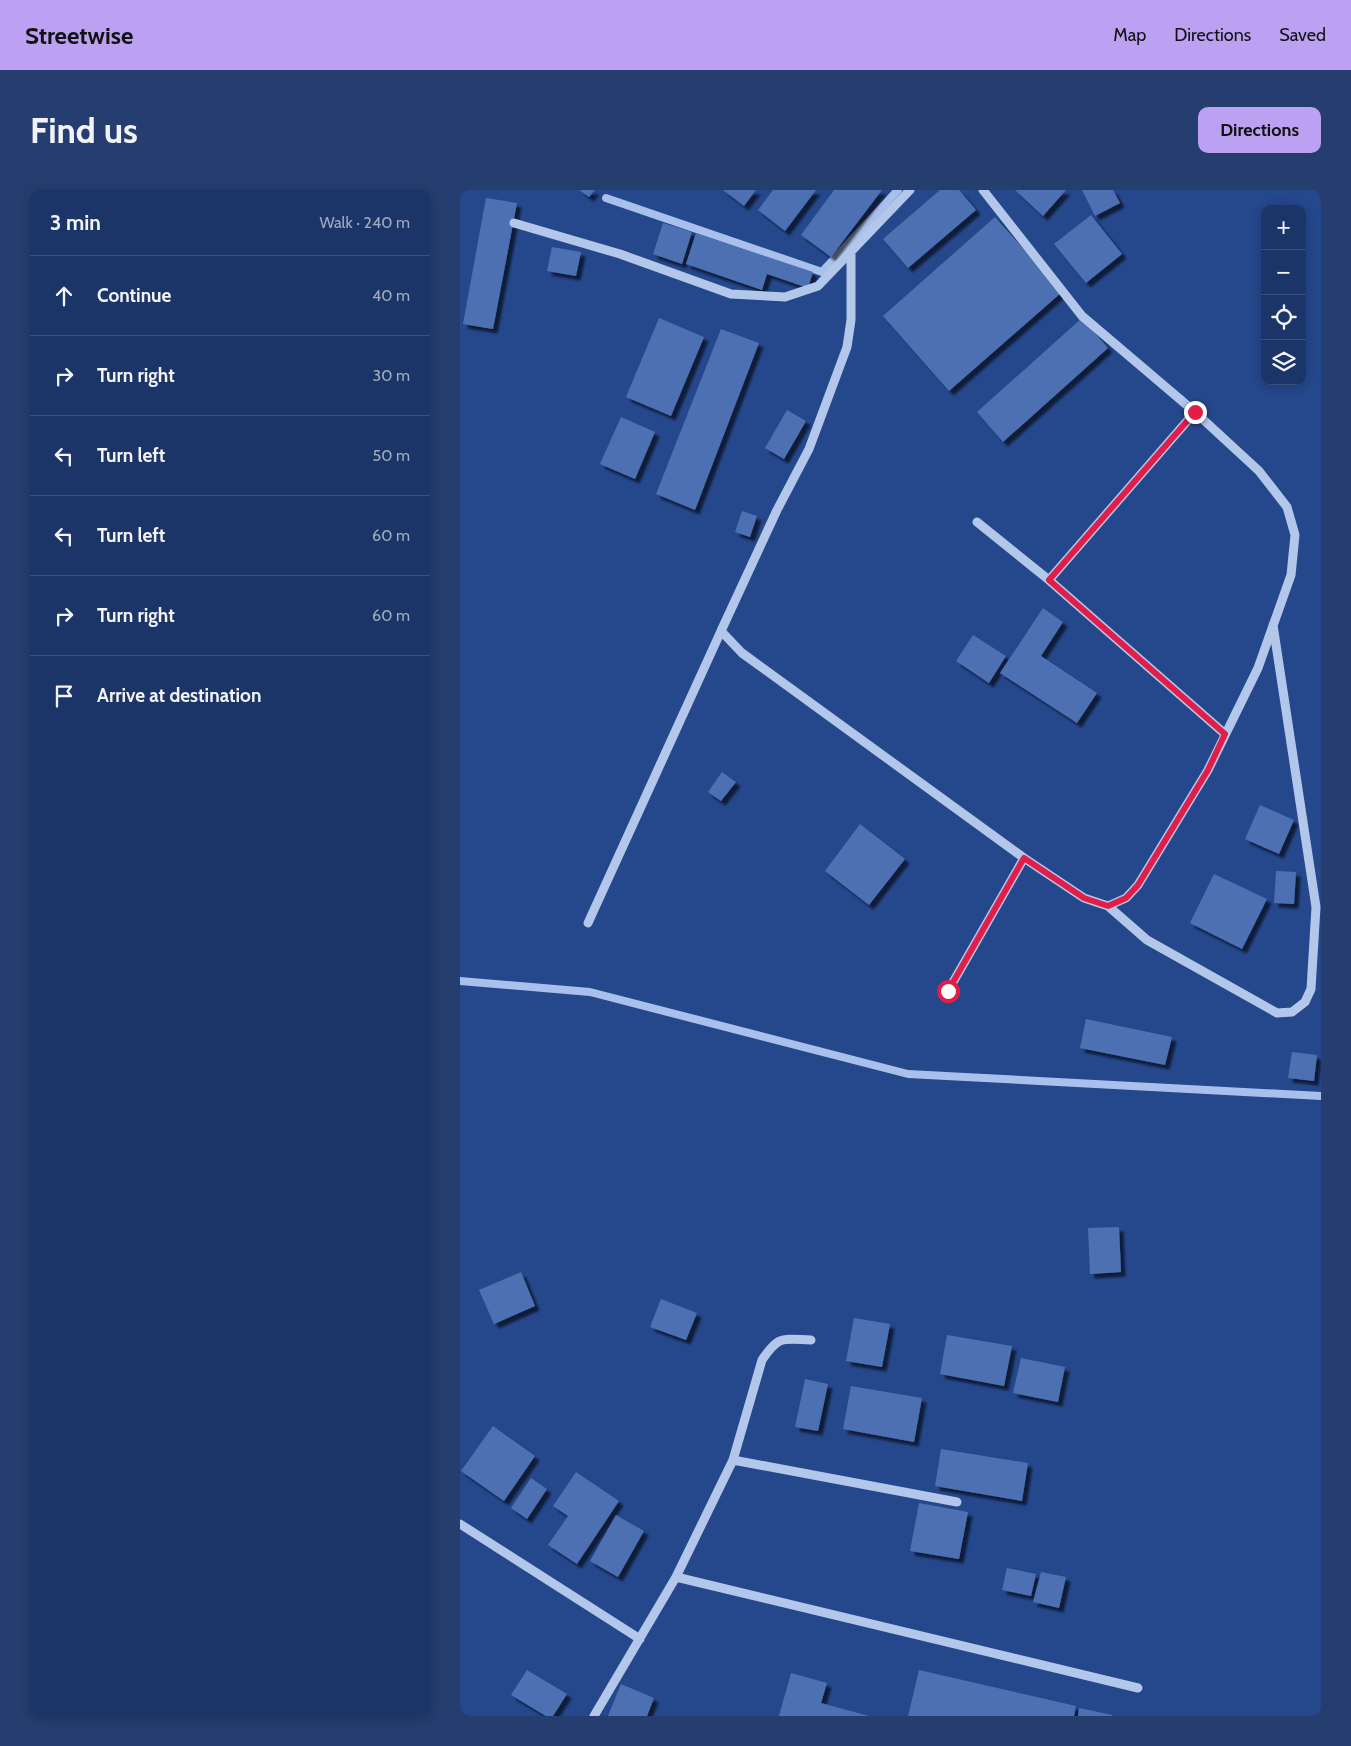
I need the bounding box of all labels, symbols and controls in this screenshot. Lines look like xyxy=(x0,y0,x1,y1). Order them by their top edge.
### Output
text: Streetwise xyxy=(25,21,133,50)
text: Map xyxy=(1113,24,1146,46)
text: Directions xyxy=(1174,24,1251,46)
text: Saved xyxy=(1279,24,1326,46)
button: Directions xyxy=(1198,107,1321,153)
text: Find us xyxy=(30,109,138,152)
map controls xyxy=(1261,205,1306,385)
button: + xyxy=(1261,205,1306,250)
text: 3 min xyxy=(50,210,101,235)
text: Walk · 240 m xyxy=(319,213,410,232)
button: − xyxy=(1261,250,1306,295)
icon: ahead xyxy=(50,282,78,310)
text: Continue xyxy=(97,284,171,307)
text: 40 m xyxy=(372,286,410,305)
button: locate xyxy=(1261,295,1306,340)
button: layers xyxy=(1261,340,1306,385)
icon: right xyxy=(50,362,78,390)
text: Turn right xyxy=(97,364,175,387)
text: 30 m xyxy=(373,366,410,385)
route end xyxy=(1184,401,1207,424)
icon: left xyxy=(50,442,78,470)
text: Turn left xyxy=(97,444,165,467)
text: 50 m xyxy=(373,446,410,465)
icon: left xyxy=(50,522,78,550)
text: Turn left xyxy=(97,524,165,547)
text: 60 m xyxy=(372,526,410,545)
icon: right xyxy=(50,602,78,630)
text: Turn right xyxy=(97,604,175,627)
text: 60 m xyxy=(372,606,410,625)
icon: arrive xyxy=(50,682,78,710)
text: Arrive at destination xyxy=(97,684,261,707)
route start xyxy=(937,980,960,1003)

